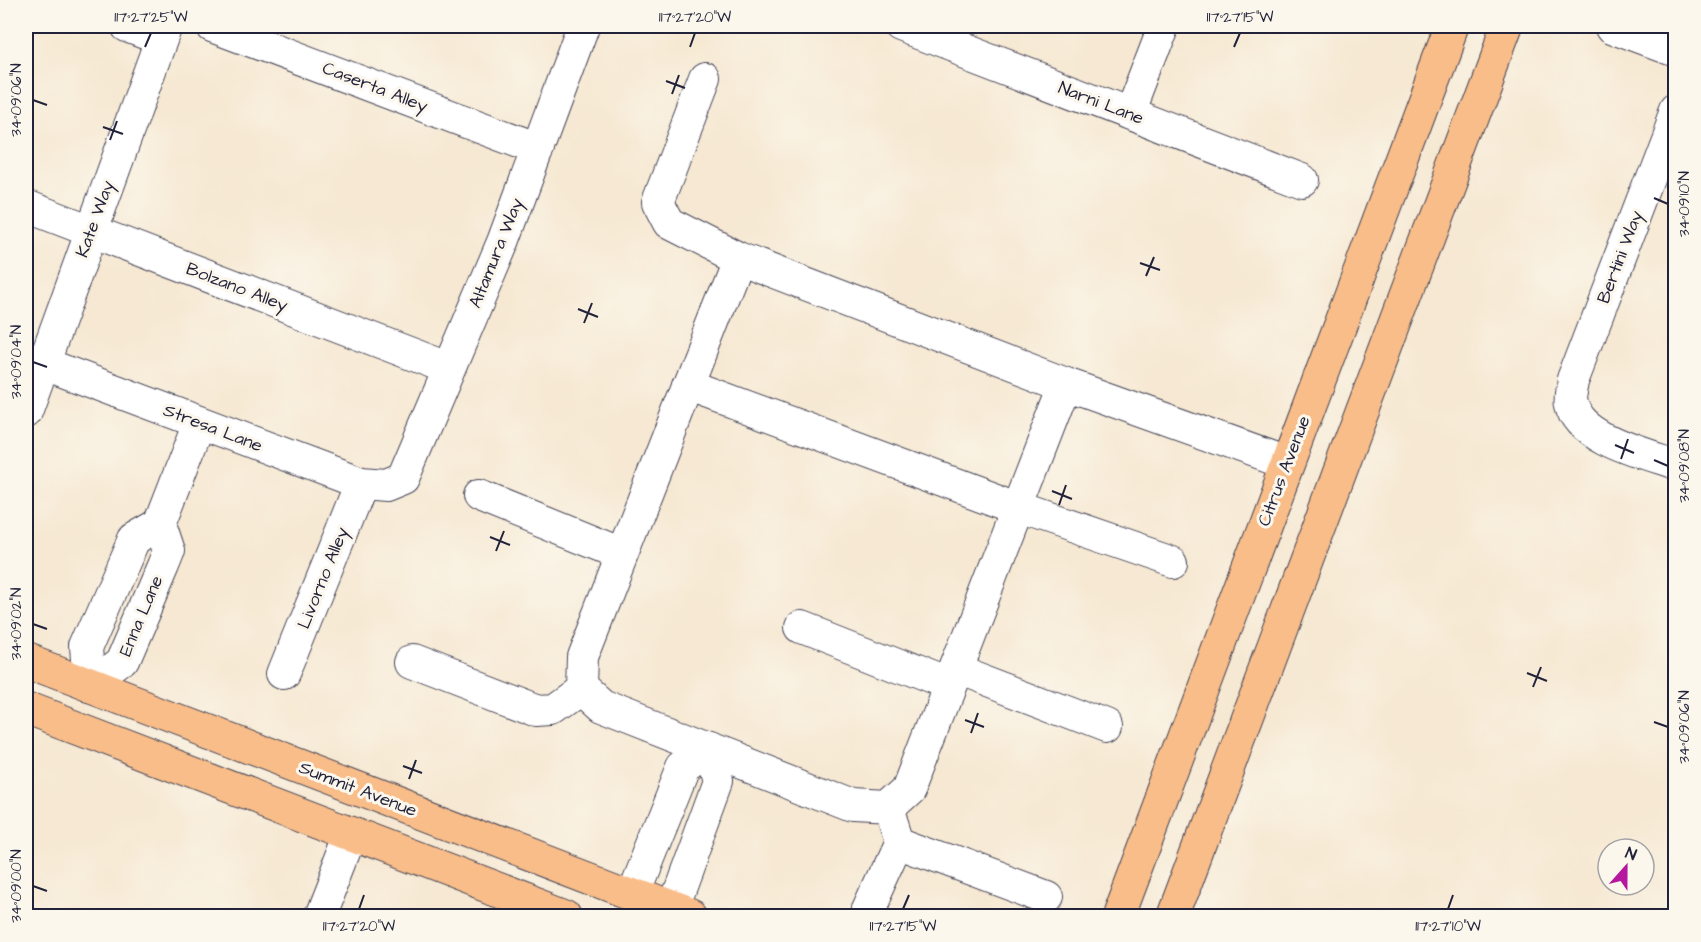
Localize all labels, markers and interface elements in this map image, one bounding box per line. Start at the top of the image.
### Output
text: 117°27'25"W [114,7,188,28]
text: 117°27'20"W [659,7,731,28]
text: 117°27'15"W [1207,7,1273,28]
street label: Caserta Alley [318,55,431,120]
text: 34°09'06"N [6,63,27,137]
street label: Narni Lane [1055,75,1148,131]
text: 34°09'10"N [1674,171,1695,237]
street label: Kate Way [70,177,121,261]
street label: Altamura Way [463,194,530,312]
street label: Bertini Way [1591,207,1650,307]
street label: Bolzano Alley [182,256,292,319]
text: 34°09'04"N [6,325,27,399]
street label: Stresa Lane [160,398,266,458]
street label: Citrus Avenue [1251,412,1317,530]
text: 34°09'08"N [1674,429,1695,503]
street label: Livorno Alley [291,523,356,633]
street label: Enna Lane [113,572,169,660]
text: 34°09'02"N [6,588,27,660]
text: 34°09'06"N [1674,690,1695,764]
street label: Summit Avenue [295,755,421,823]
north arrow [1596,837,1656,897]
text: N [1622,842,1640,866]
text: 34°09'00"N [6,849,27,923]
text: 117°27'20"W [323,916,395,937]
text: 117°27'15"W [870,916,936,937]
text: 117°27'10"W [1415,916,1481,937]

